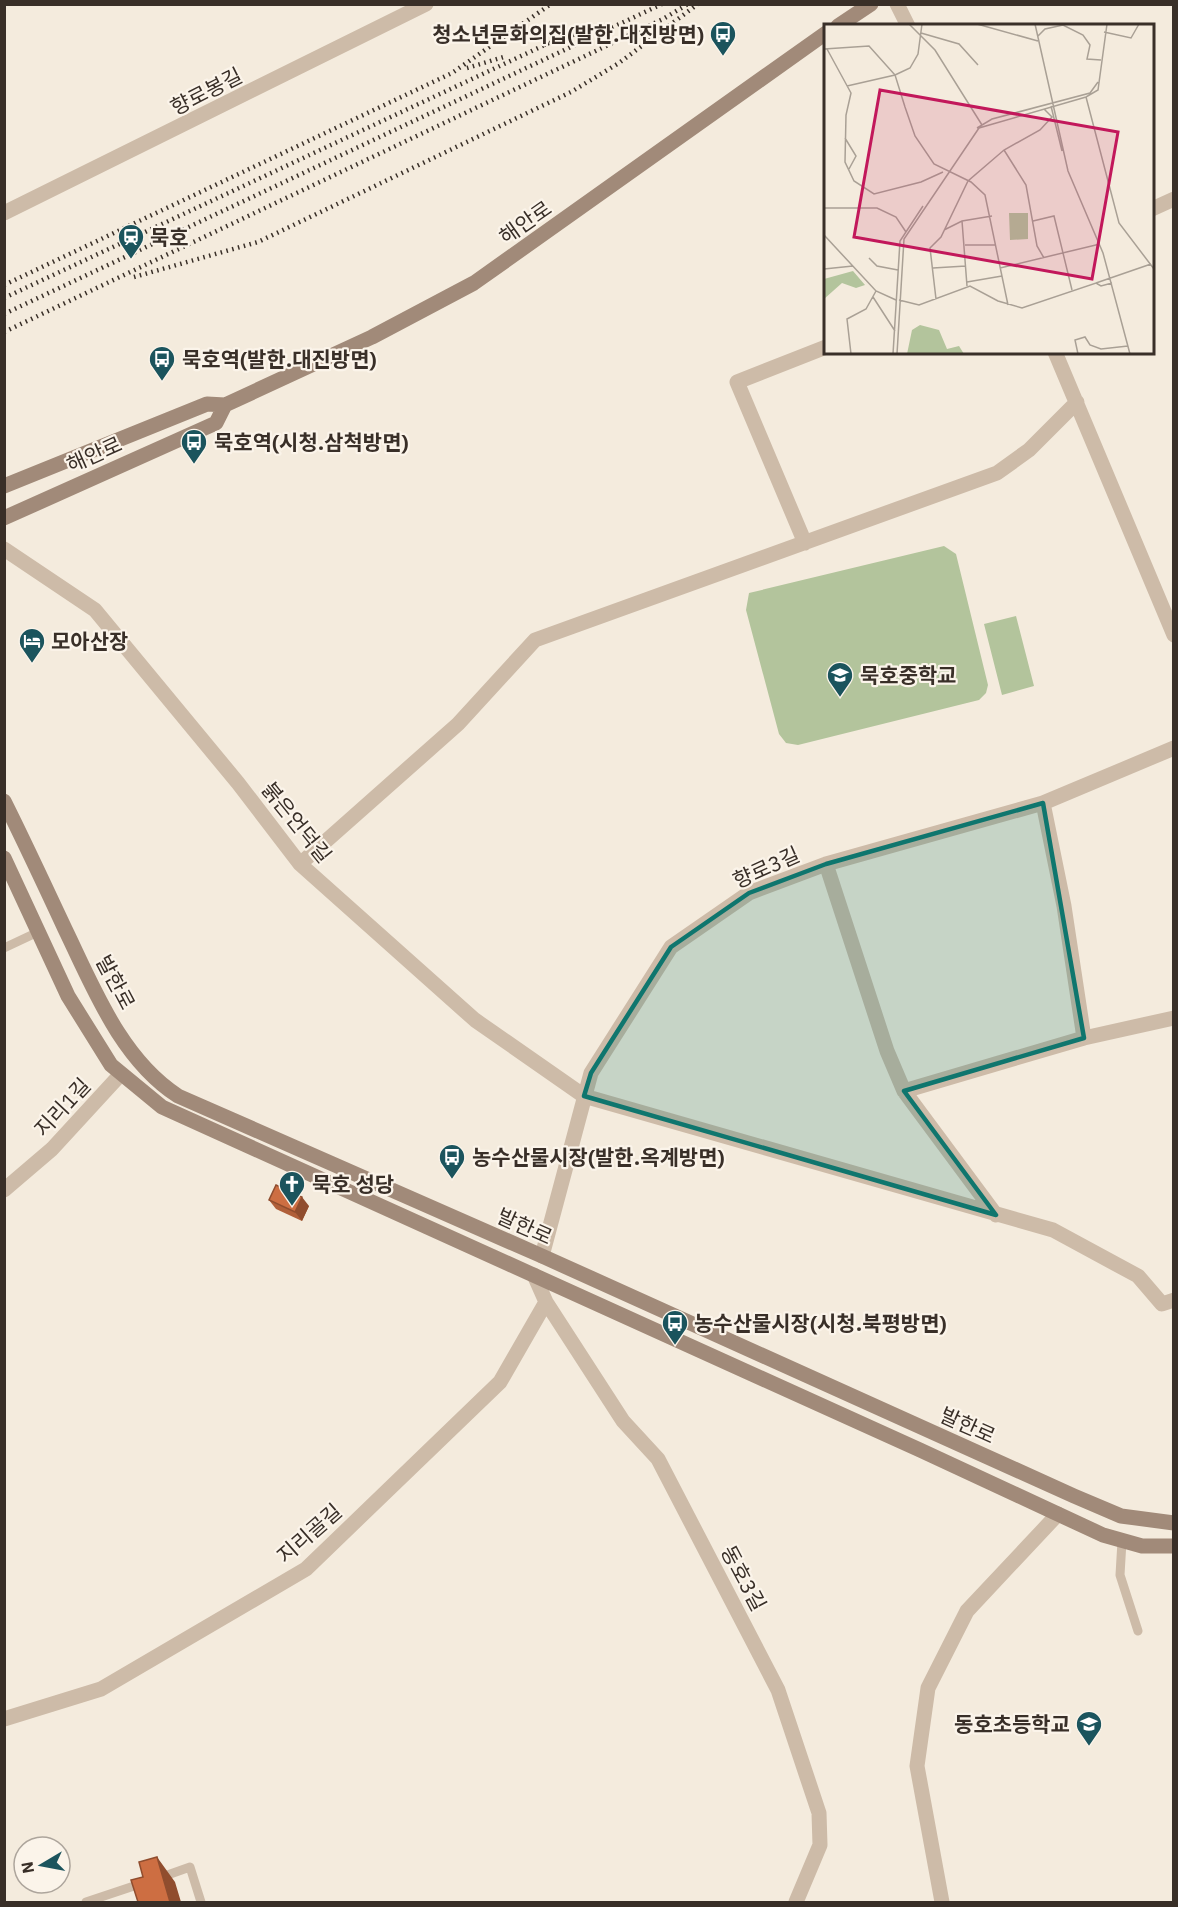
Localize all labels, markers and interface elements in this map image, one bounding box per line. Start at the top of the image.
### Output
bus stop icon: 청소년문화의집(발한.대진방면) [708,19,738,57]
place label: 청소년문화의집(발한.대진방면) [432,20,704,48]
inset map [824,24,1154,354]
street label: 향로봉길 [165,61,247,121]
street label: 해안로 [493,194,557,250]
station icon: 묵호 [116,222,146,260]
place label: 묵호 [150,223,189,251]
bus stop icon: 묵호역(발한.대진방면) [147,344,177,382]
place label: 묵호역(발한.대진방면) [182,345,377,373]
bus stop icon: 묵호역(시청.삼척방면) [179,427,209,465]
place label: 묵호역(시청.삼척방면) [214,428,409,456]
street label: 해안로 [62,429,126,479]
hotel icon: 모아산장 [17,626,47,664]
place label: 모아산장 [51,627,128,655]
school or university icon: 묵호중학교 [825,660,855,698]
place label: 묵호중학교 [860,661,957,689]
street label: 붉은언덕길 [256,776,338,868]
street label: 향로3길 [728,840,804,894]
street label: 발한로 [90,950,142,1014]
street label: 지리1길 [28,1072,96,1142]
bus stop icon: 농수산물시장(발한.옥계방면) [437,1142,467,1180]
place label: 농수산물시장(발한.옥계방면) [472,1143,725,1171]
church icon: 묵호 성당 [277,1169,307,1207]
place label: 묵호 성당 [312,1170,394,1198]
street label: 발한로 [493,1201,557,1251]
bus stop icon: 농수산물시장(시청.북평방면) [660,1308,690,1346]
place label: 농수산물시장(시청.북평방면) [694,1309,947,1337]
street label: 발한로 [936,1400,1000,1450]
street label: 지리골길 [271,1497,347,1569]
street label: 동호3길 [715,1540,773,1616]
school or university icon: 동호초등학교 [1074,1709,1104,1747]
place label: 동호초등학교 [954,1710,1070,1738]
north arrow [12,1835,72,1895]
text: N [16,1860,38,1875]

